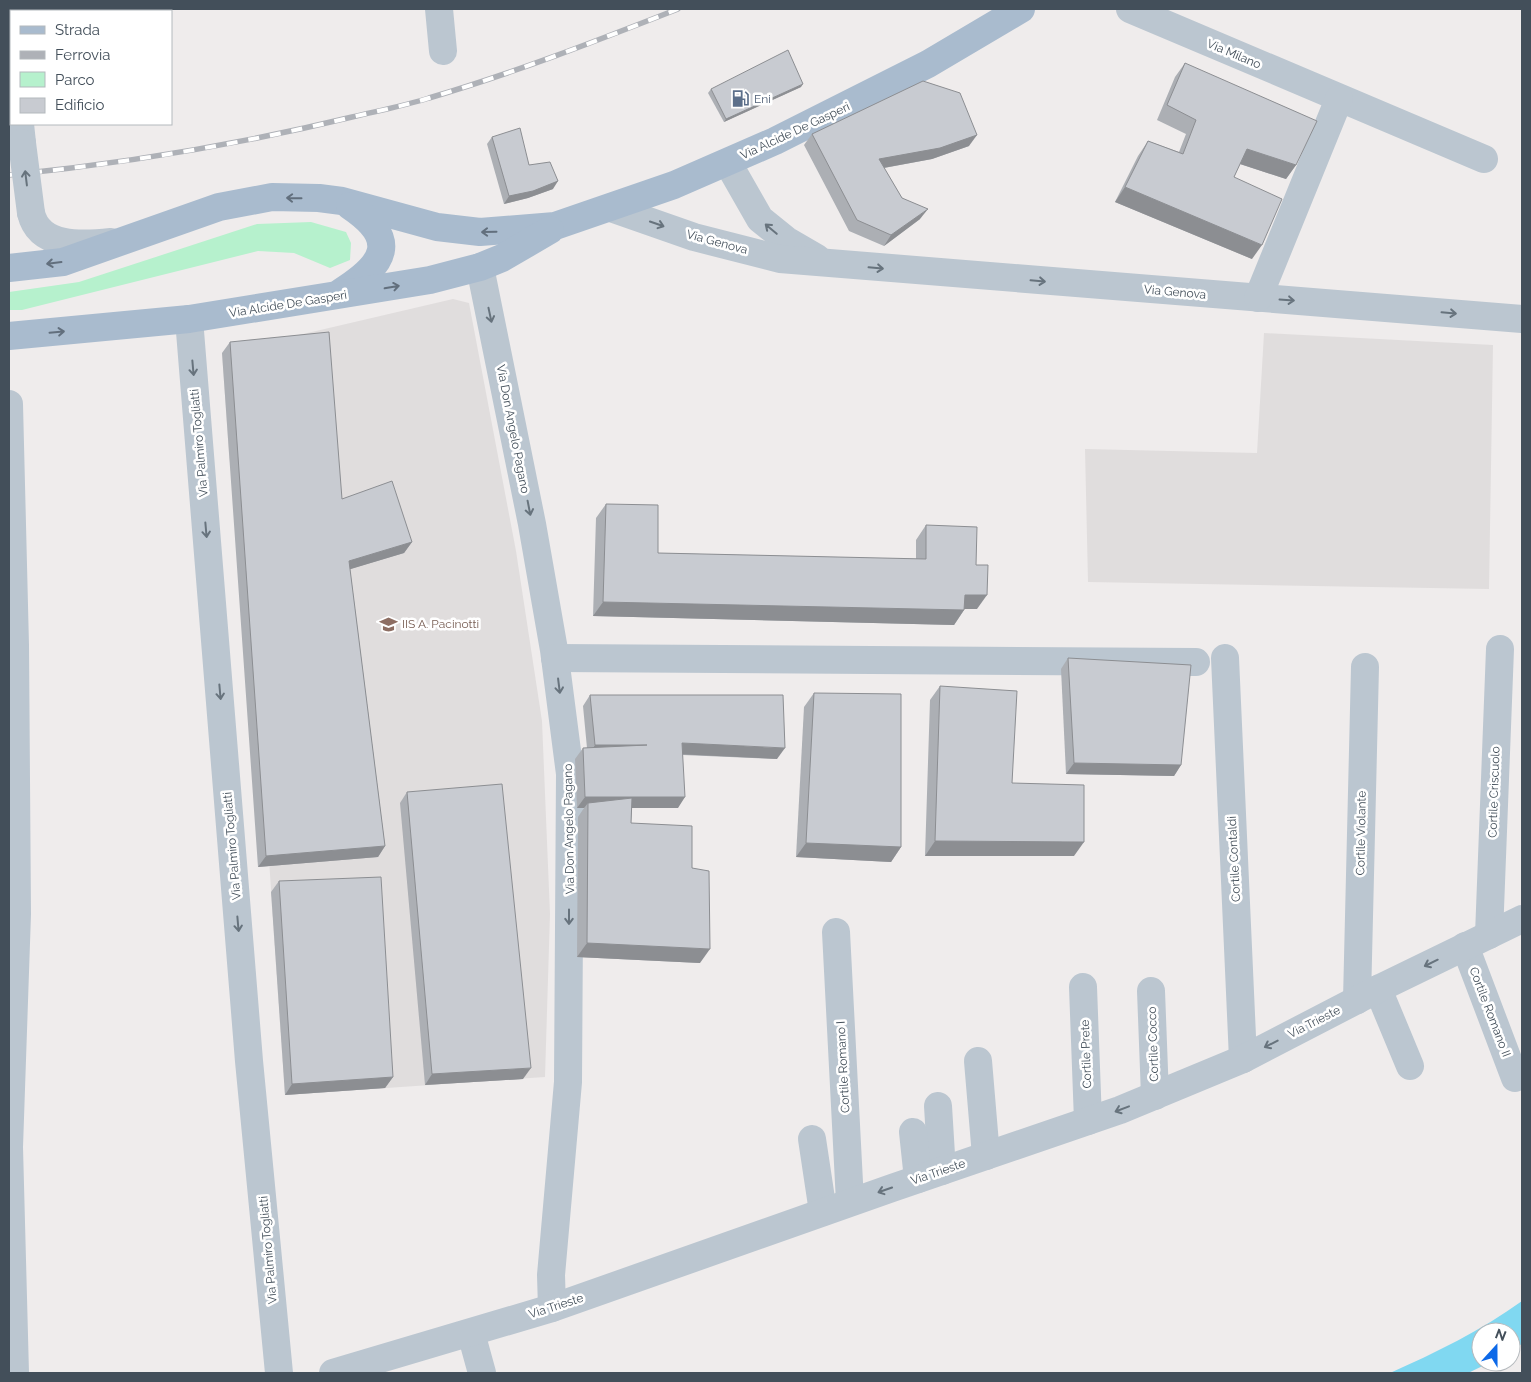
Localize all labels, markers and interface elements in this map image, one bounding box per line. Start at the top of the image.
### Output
legend [10,10,172,125]
text: Strada [55,21,100,39]
street label: Via Milano [1205,36,1263,72]
text: Ferrovia [55,46,111,64]
text: Parco [55,71,95,89]
fuel station icon: Eni [730,89,750,109]
place label: Eni [754,92,771,106]
text: Edificio [55,96,105,114]
street label: Via Alcide De Gasperi [738,100,852,162]
one-way arrow [21,170,31,186]
one-way arrow [286,193,302,203]
one-way arrow [649,220,664,229]
one-way arrow [765,223,778,234]
one-way arrow [482,227,498,237]
street label: Via Genova [685,227,749,257]
one-way arrow [47,258,63,268]
one-way arrow [868,263,884,272]
one-way arrow [1029,276,1045,285]
one-way arrow [383,282,399,292]
street label: Via Genova [1143,282,1207,302]
street label: Via Alcide De Gasperi [228,288,348,320]
one-way arrow [1279,296,1295,305]
one-way arrow [485,306,495,322]
one-way arrow [1441,309,1457,318]
one-way arrow [49,327,65,337]
one-way arrow [188,360,198,376]
street label: Via Don Angelo Pagano [494,363,532,495]
street label: Via Palmiro Togliatti [187,388,211,498]
one-way arrow [525,500,534,516]
one-way arrow [202,522,211,538]
school or university icon: IIS A. Pacinotti [378,614,398,634]
place label: IIS A. Pacinotti [402,617,479,631]
one-way arrow [554,677,564,693]
one-way arrow [215,684,225,700]
street label: Cortile Criscuolo [1485,746,1503,838]
street label: Via Don Angelo Pagano [561,763,577,895]
street label: Cortile Violante [1353,790,1369,876]
street label: Via Palmiro Togliatti [220,791,244,901]
street label: Cortile Contaldi [1225,816,1243,902]
one-way arrow [564,909,574,925]
one-way arrow [234,915,243,931]
one-way arrow [1424,958,1439,968]
street label: Cortile Romano II [1466,965,1514,1059]
street label: Via Trieste [1285,1003,1343,1041]
street label: Cortile Cocco [1145,1006,1161,1082]
street label: Cortile Prete [1078,1019,1094,1089]
street label: Cortile Romano I [834,1021,852,1113]
one-way arrow [1264,1040,1279,1049]
one-way arrow [1115,1105,1130,1115]
street label: Via Trieste [909,1156,967,1188]
one-way arrow [878,1186,894,1195]
street label: Via Palmiro Togliatti [256,1195,280,1305]
street label: Via Trieste [527,1291,585,1321]
north arrow [1471,1322,1521,1372]
text: N [1493,1325,1509,1344]

